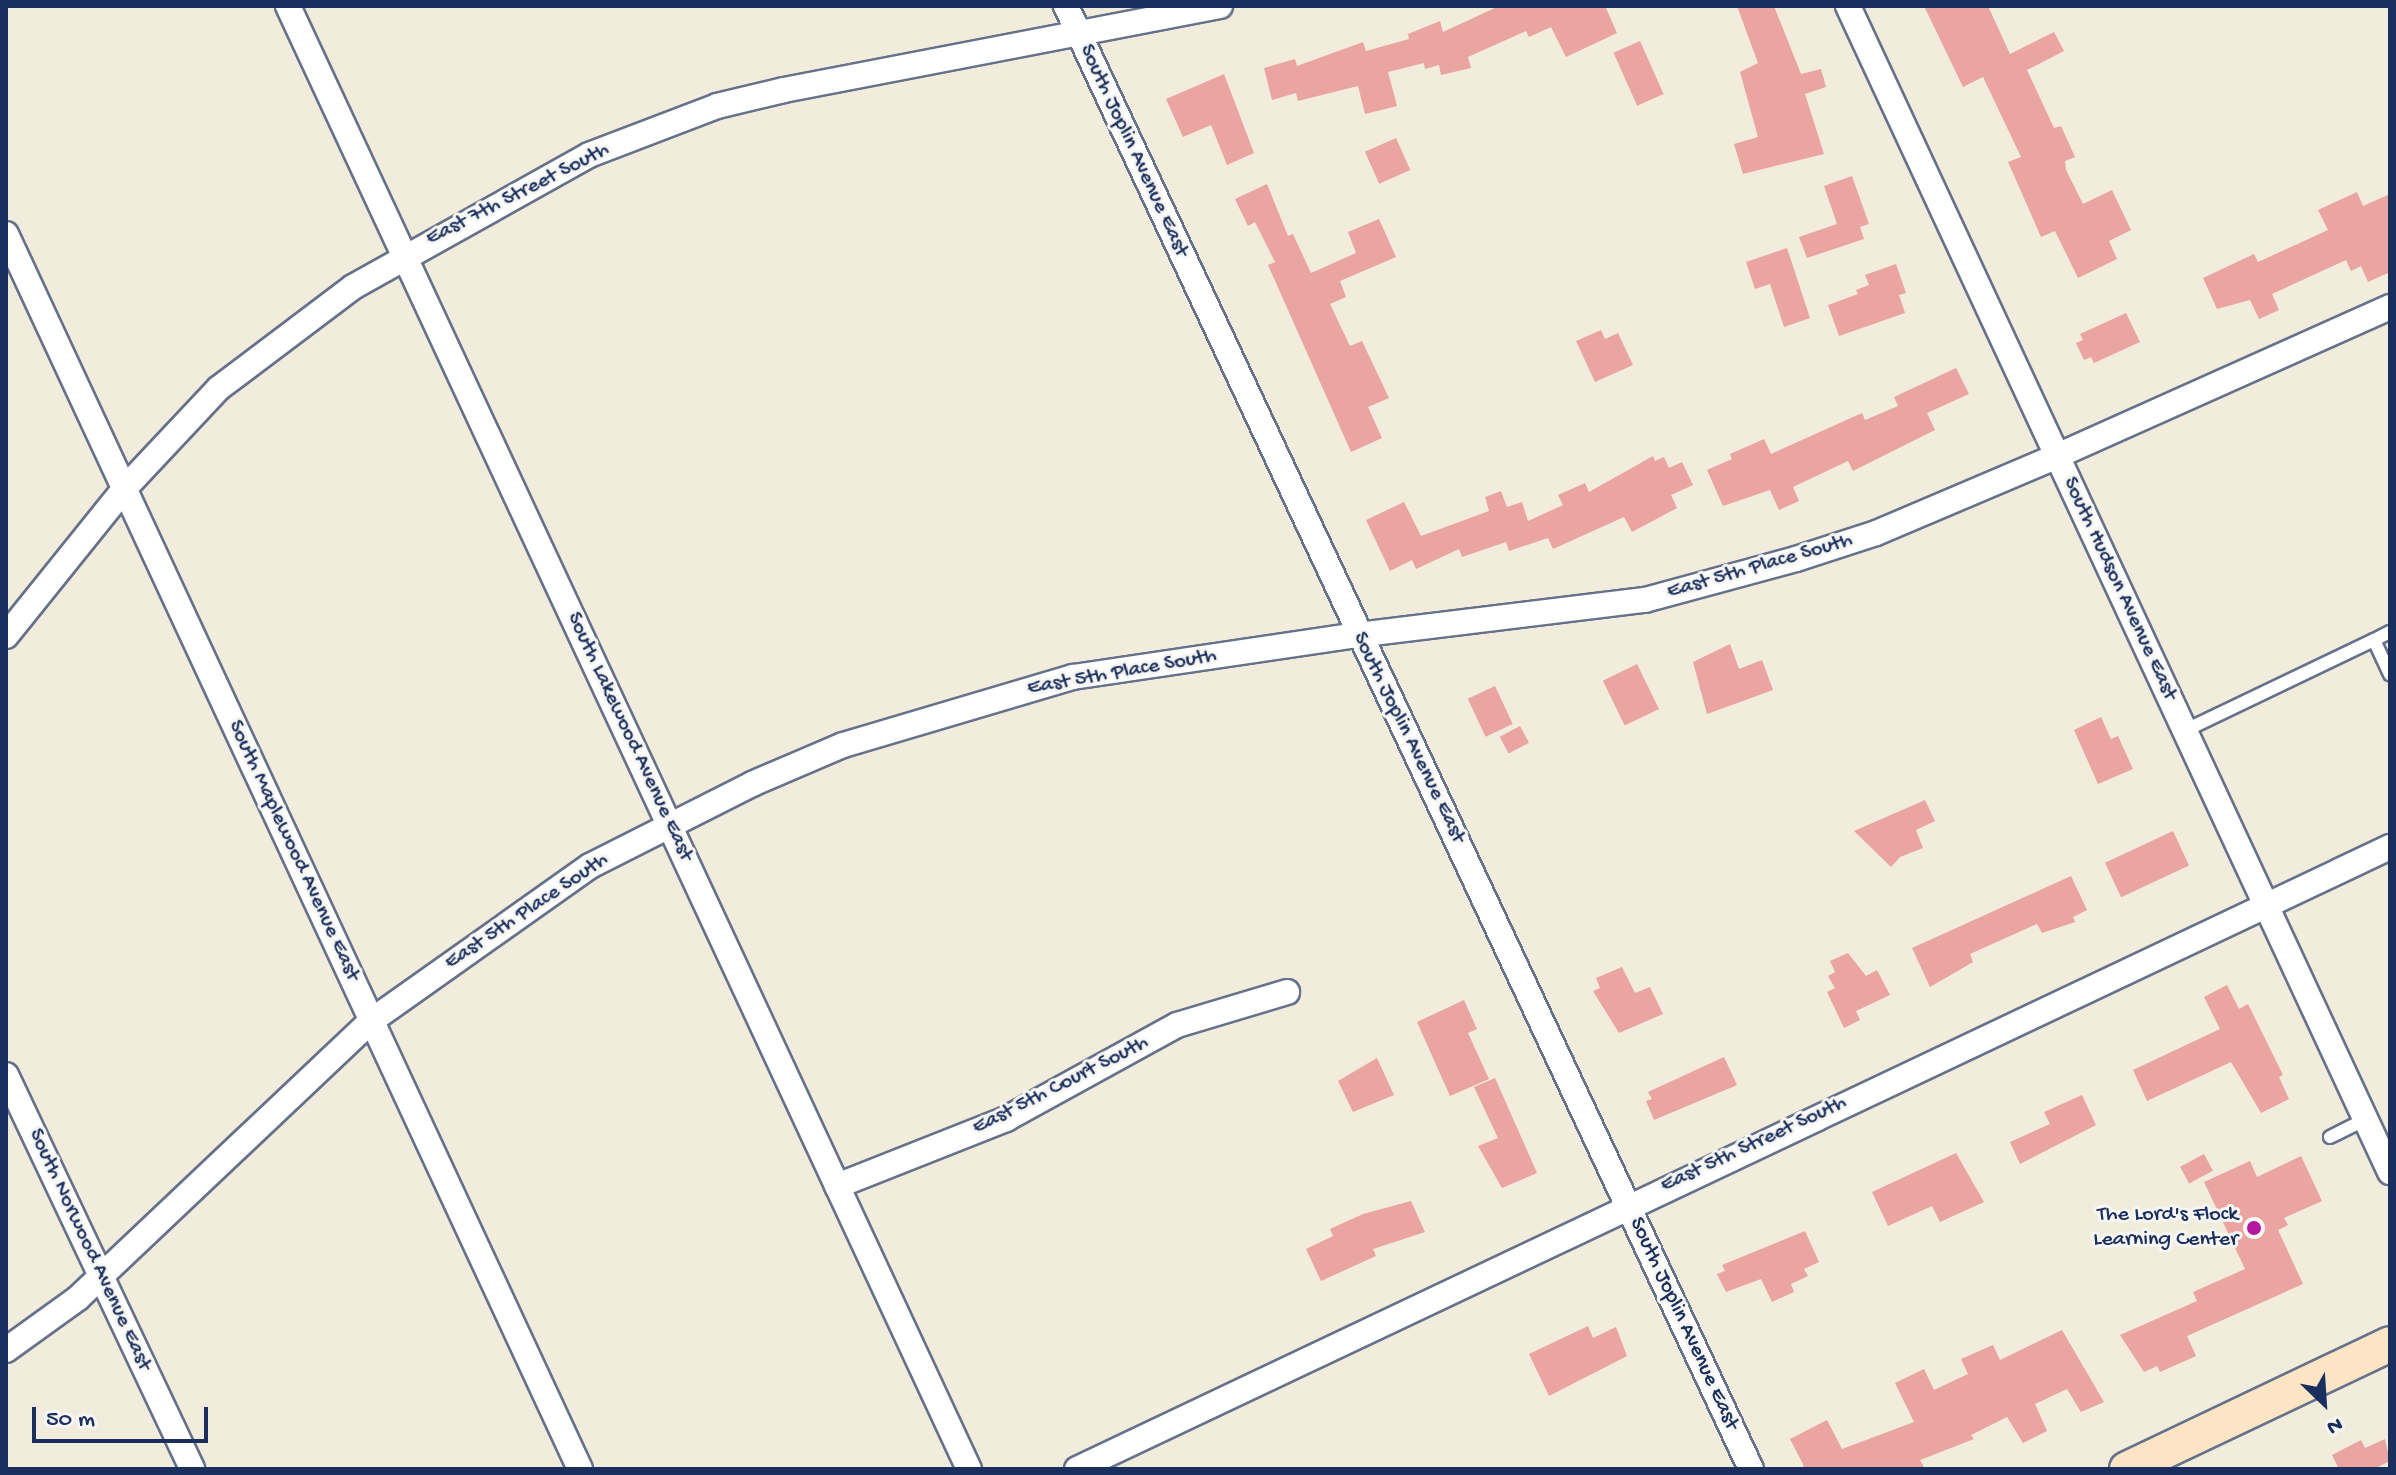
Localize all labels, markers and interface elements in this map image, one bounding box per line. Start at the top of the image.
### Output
street label: South Joplin Avenue East [1072,41,1194,261]
street label: East 7th Street South [422,137,614,253]
street label: South Hudson Avenue East [2056,473,2182,705]
street label: East 5th Place South [1664,528,1856,606]
street label: South Lakewood Avenue East [560,608,698,866]
street label: South Joplin Avenue East [1345,628,1471,848]
street label: East 5th Place South [1025,643,1219,703]
street label: South Maplewood Avenue East [221,716,365,986]
street label: East 5th Place South [440,847,614,977]
street label: East 5th Court South [969,1030,1153,1142]
street label: East 5th Street South [1657,1090,1851,1200]
street label: South Norwood Avenue East [21,1125,157,1375]
place label: The Lord's Flock Learning Center [2093,1202,2238,1254]
street label: South Joplin Avenue East [1622,1214,1744,1434]
marker: The Lord's Flock Learning Center [2245,1219,2263,1237]
north arrow [2284,1363,2364,1443]
scale bar [36,1391,212,1441]
text: 50 m [46,1406,95,1435]
text: N [2322,1410,2346,1440]

